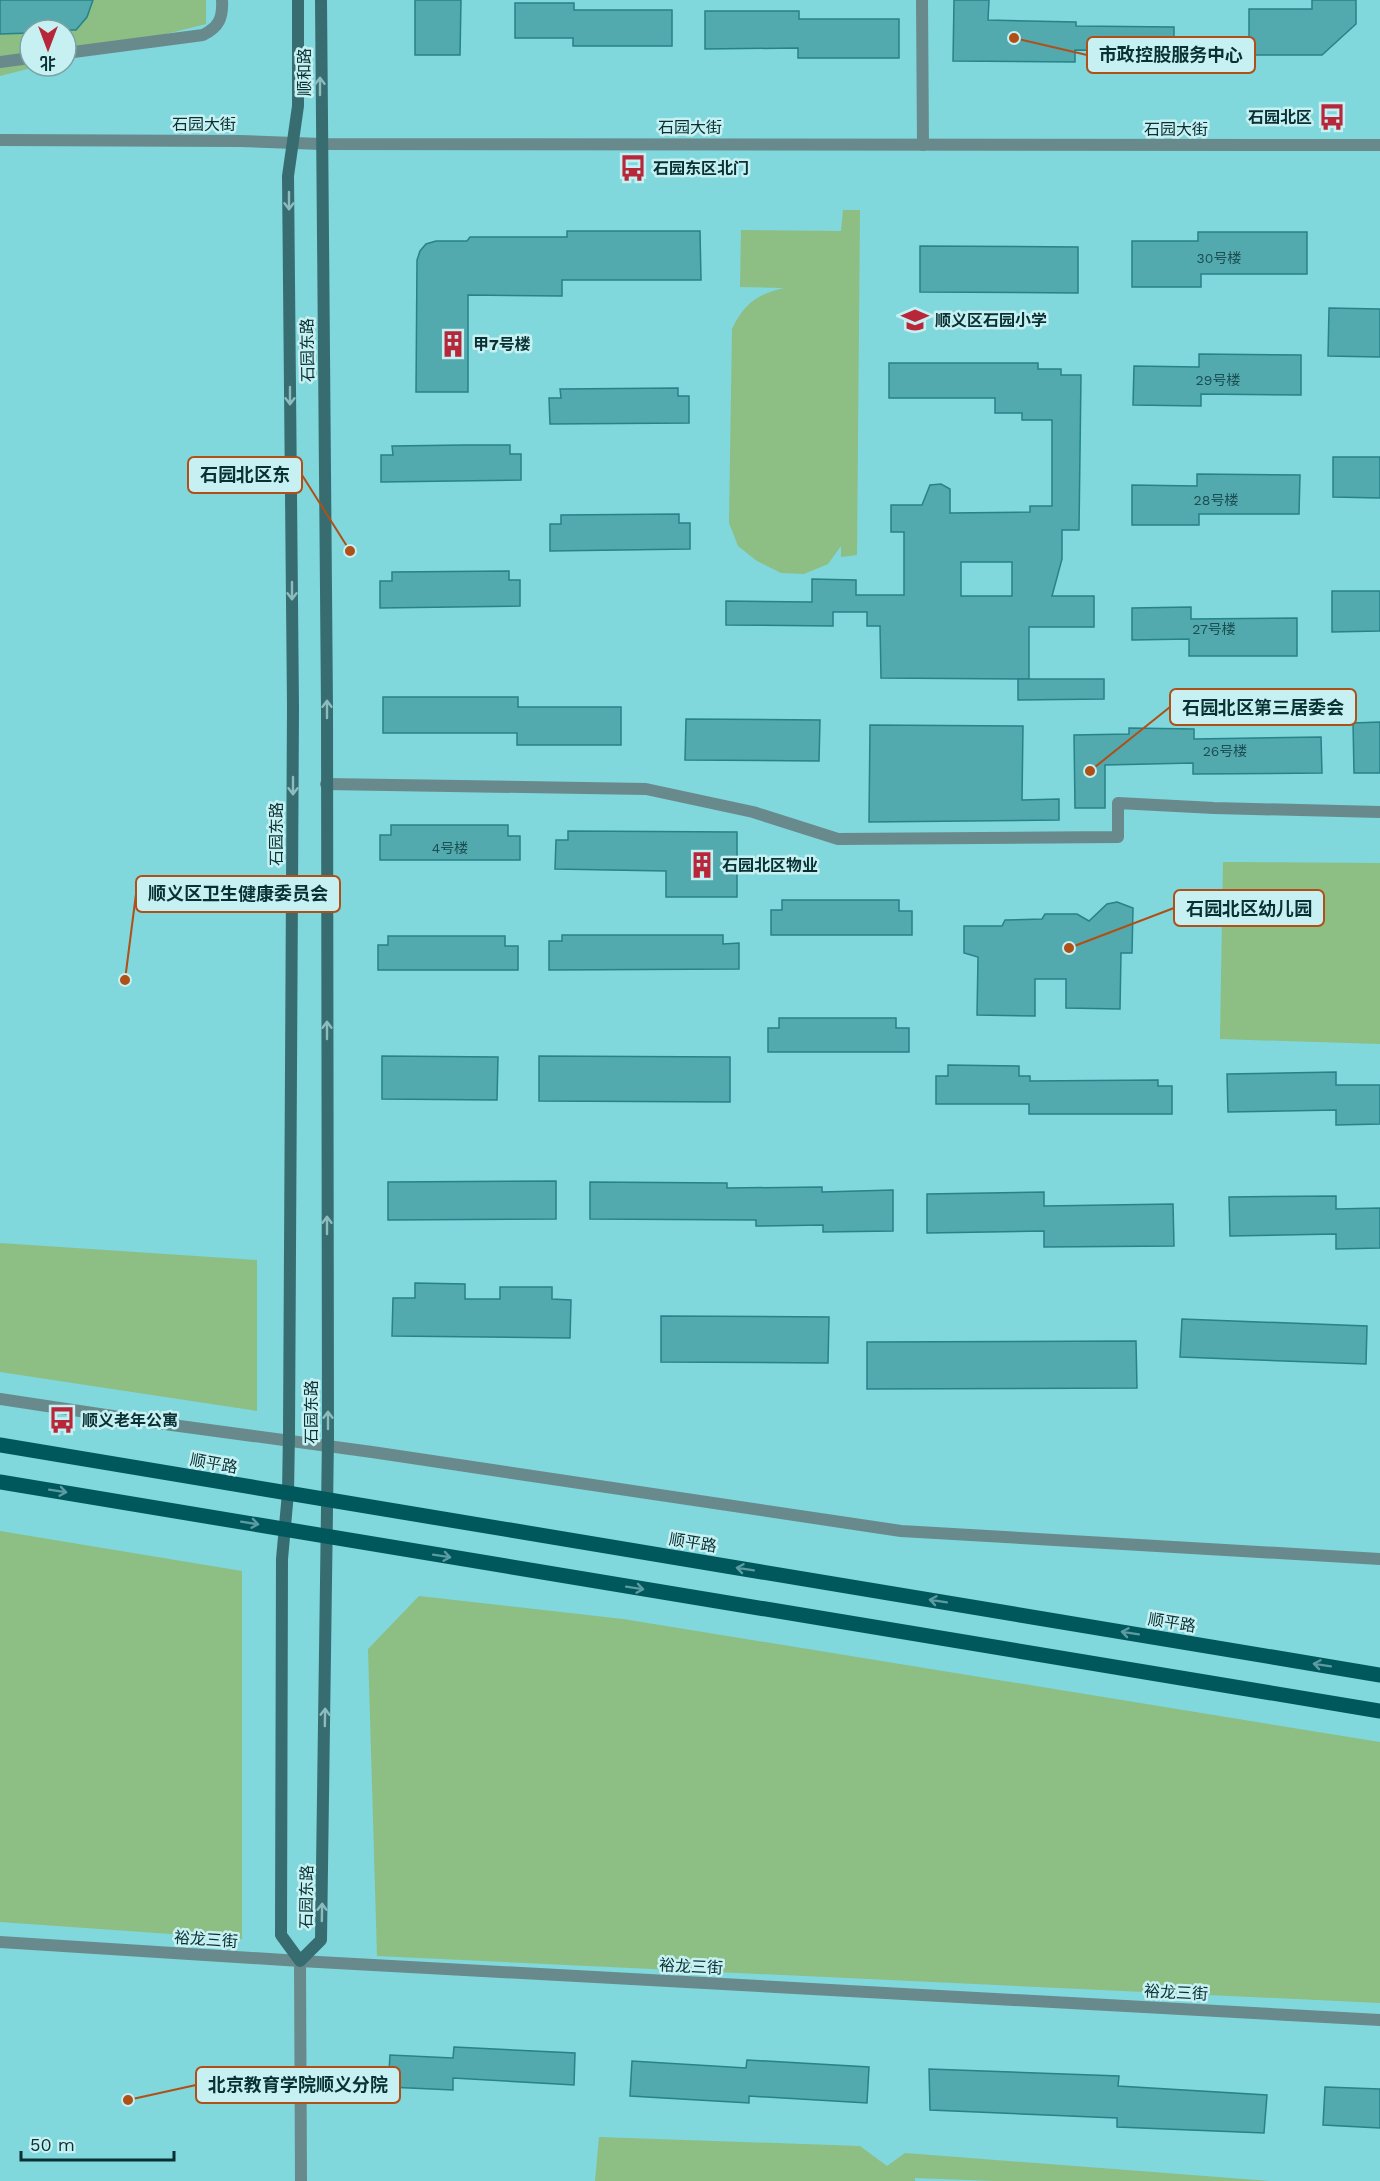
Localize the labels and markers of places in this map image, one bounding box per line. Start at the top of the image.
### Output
callout: 市政控股服务中心 [1087,37,1255,73]
bus stop icon: 石园北区 [1317,102,1347,132]
place label: 石园北区 [1248,108,1312,127]
bus stop icon: 石园东区北门 [618,153,648,183]
place label: 石园东区北门 [653,159,749,178]
school or university icon: 顺义区石园小学 [900,305,930,335]
place label: 顺义区石园小学 [935,311,1047,330]
building icon: 甲7号楼 [438,329,468,359]
place label: 甲7号楼 [473,335,531,354]
callout: 石园北区东 [188,457,302,493]
callout: 石园北区第三居委会 [1170,689,1356,725]
building icon: 石园北区物业 [687,850,717,880]
place label: 石园北区物业 [722,856,818,875]
callout: 顺义区卫生健康委员会 [136,876,340,912]
callout: 石园北区幼儿园 [1174,890,1324,926]
bus stop icon: 顺义老年公寓 [47,1405,77,1435]
place label: 顺义老年公寓 [82,1411,178,1430]
callout: 北京教育学院顺义分院 [196,2067,400,2103]

